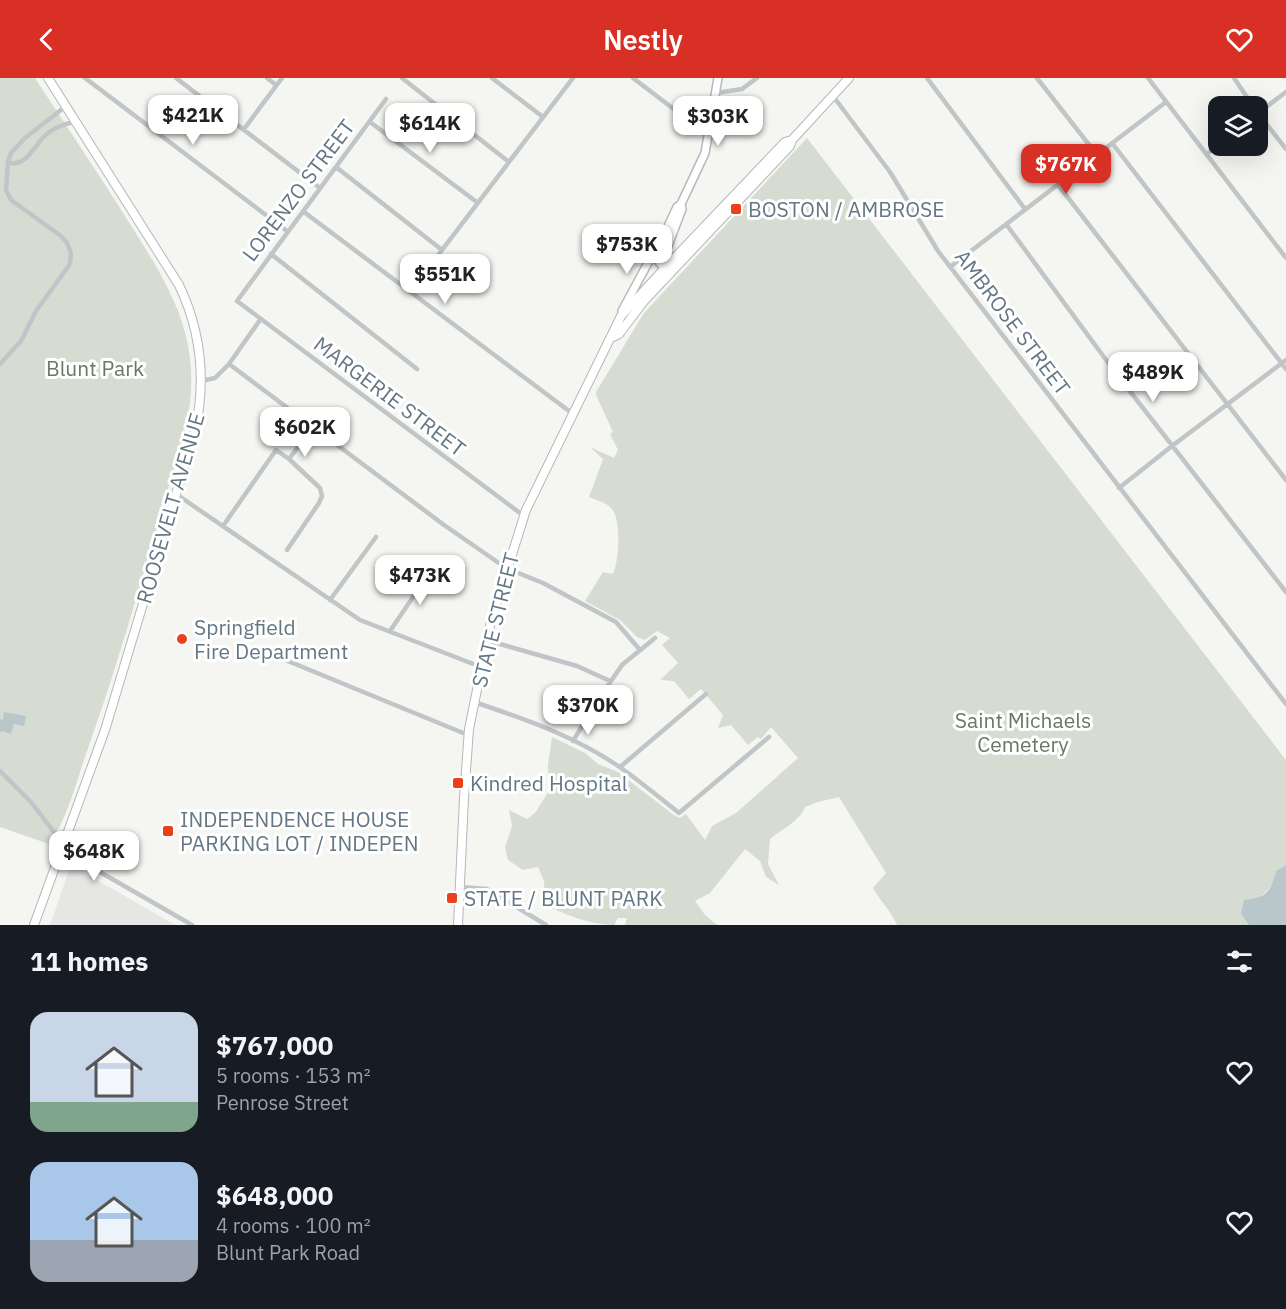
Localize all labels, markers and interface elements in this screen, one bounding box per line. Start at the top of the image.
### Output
text: Nestly [603,22,683,57]
icon: back [30,23,63,56]
icon: heart [1223,23,1256,56]
pin: $421K [151,95,235,146]
pin: $303K [676,96,760,147]
map controls [1208,96,1268,156]
button: layers [1208,96,1268,156]
text: $421K [162,101,224,128]
text: $303K [687,102,749,129]
pin: $614K [388,103,472,154]
text: $614K [399,109,461,136]
street label: LORENZO STREET [235,113,361,267]
pin: $767K [1024,144,1108,195]
text: $767K [1035,150,1097,177]
place label: BOSTON / AMBROSE [748,195,945,223]
marker: BOSTON / AMBROSE [729,202,743,216]
pin: $753K [585,224,669,275]
text: $753K [596,230,658,257]
street label: AMBROSE STREET [949,243,1077,401]
pin: $551K [403,254,487,305]
text: $551K [414,260,476,287]
street label: MARGERIE STREET [308,330,472,462]
pin: $489K [1111,352,1195,403]
park label: Blunt Park [46,354,144,382]
text: $489K [1122,358,1184,385]
pin: $602K [263,407,347,458]
street label: ROOSEVELT AVENUE [129,409,211,607]
text: $602K [274,413,336,440]
street label: STATE STREET [465,550,525,690]
pin: $473K [378,555,462,606]
text: $473K [389,561,451,588]
place label: Springfield Fire Department [194,613,348,665]
marker: Springfield Fire Department [175,632,189,646]
pin: $370K [546,685,630,736]
text: $370K [557,691,619,718]
park label: Saint Michaels Cemetery [955,706,1091,758]
place label: Kindred Hospital [470,769,628,797]
marker: Kindred Hospital [451,776,465,790]
place label: INDEPENDENCE HOUSE PARKING LOT / INDEPEN [180,805,419,857]
marker: INDEPENDENCE HOUSE PARKING LOT / INDEPEN [161,824,175,838]
pin: $648K [52,831,136,882]
text: $648K [63,837,125,864]
place label: STATE / BLUNT PARK [464,884,663,912]
marker: STATE / BLUNT PARK [445,891,459,905]
text: 11 homes [30,944,148,978]
icon: filters [1223,945,1256,978]
text: $767,000 [216,1028,333,1062]
icon: home [78,1036,150,1108]
icon: heart [1223,1056,1256,1089]
text: 5 rooms · 153 m² [216,1062,371,1089]
text: Penrose Street [216,1089,349,1116]
text: $648,000 [216,1178,333,1212]
icon: home [78,1186,150,1258]
icon: heart [1223,1206,1256,1239]
text: 4 rooms · 100 m² [216,1212,371,1239]
text: Blunt Park Road [216,1239,360,1266]

